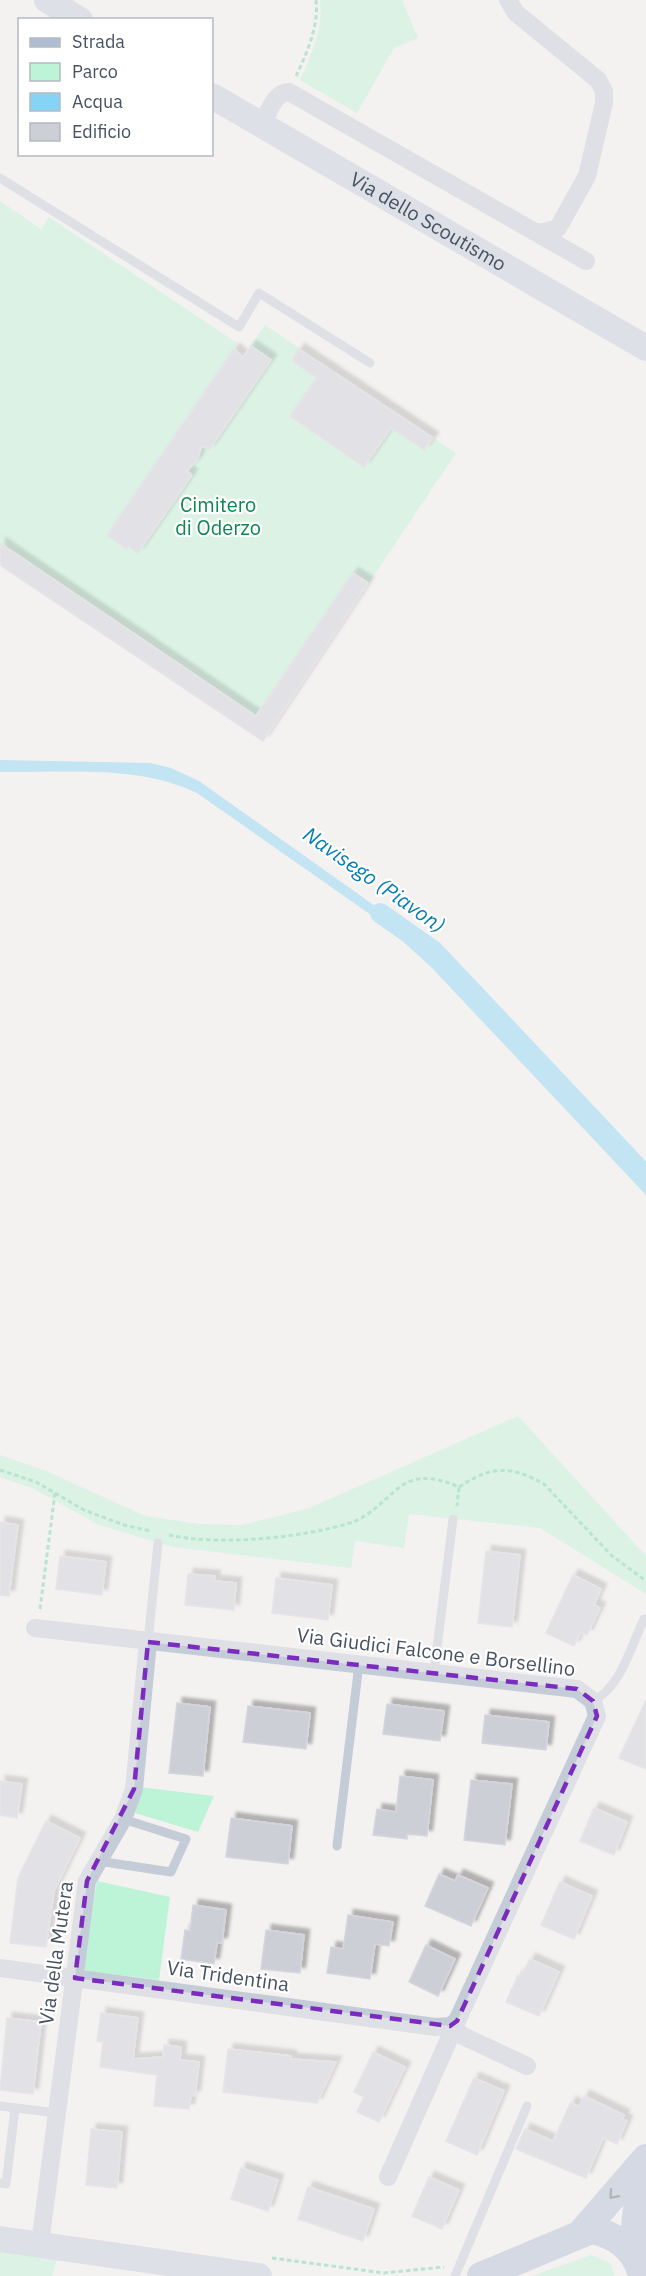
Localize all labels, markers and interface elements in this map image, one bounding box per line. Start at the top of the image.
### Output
legend [18,18,213,156]
text: Strada [72,30,125,53]
text: Parco [72,60,118,83]
text: Acqua [72,90,123,113]
text: Edificio [72,120,131,143]
street label: Via dello Scoutismo [345,165,512,277]
park label: Cimitero di Oderzo [175,491,261,541]
water label: Navisego (Piavon) [298,820,451,939]
street label: Via Giudici Falcone e Borsellino [295,1621,577,1682]
street label: Via della Mutera [32,1879,79,2027]
street label: Via Tridentina [165,1954,291,1998]
one-way arrow [609,2188,620,2199]

